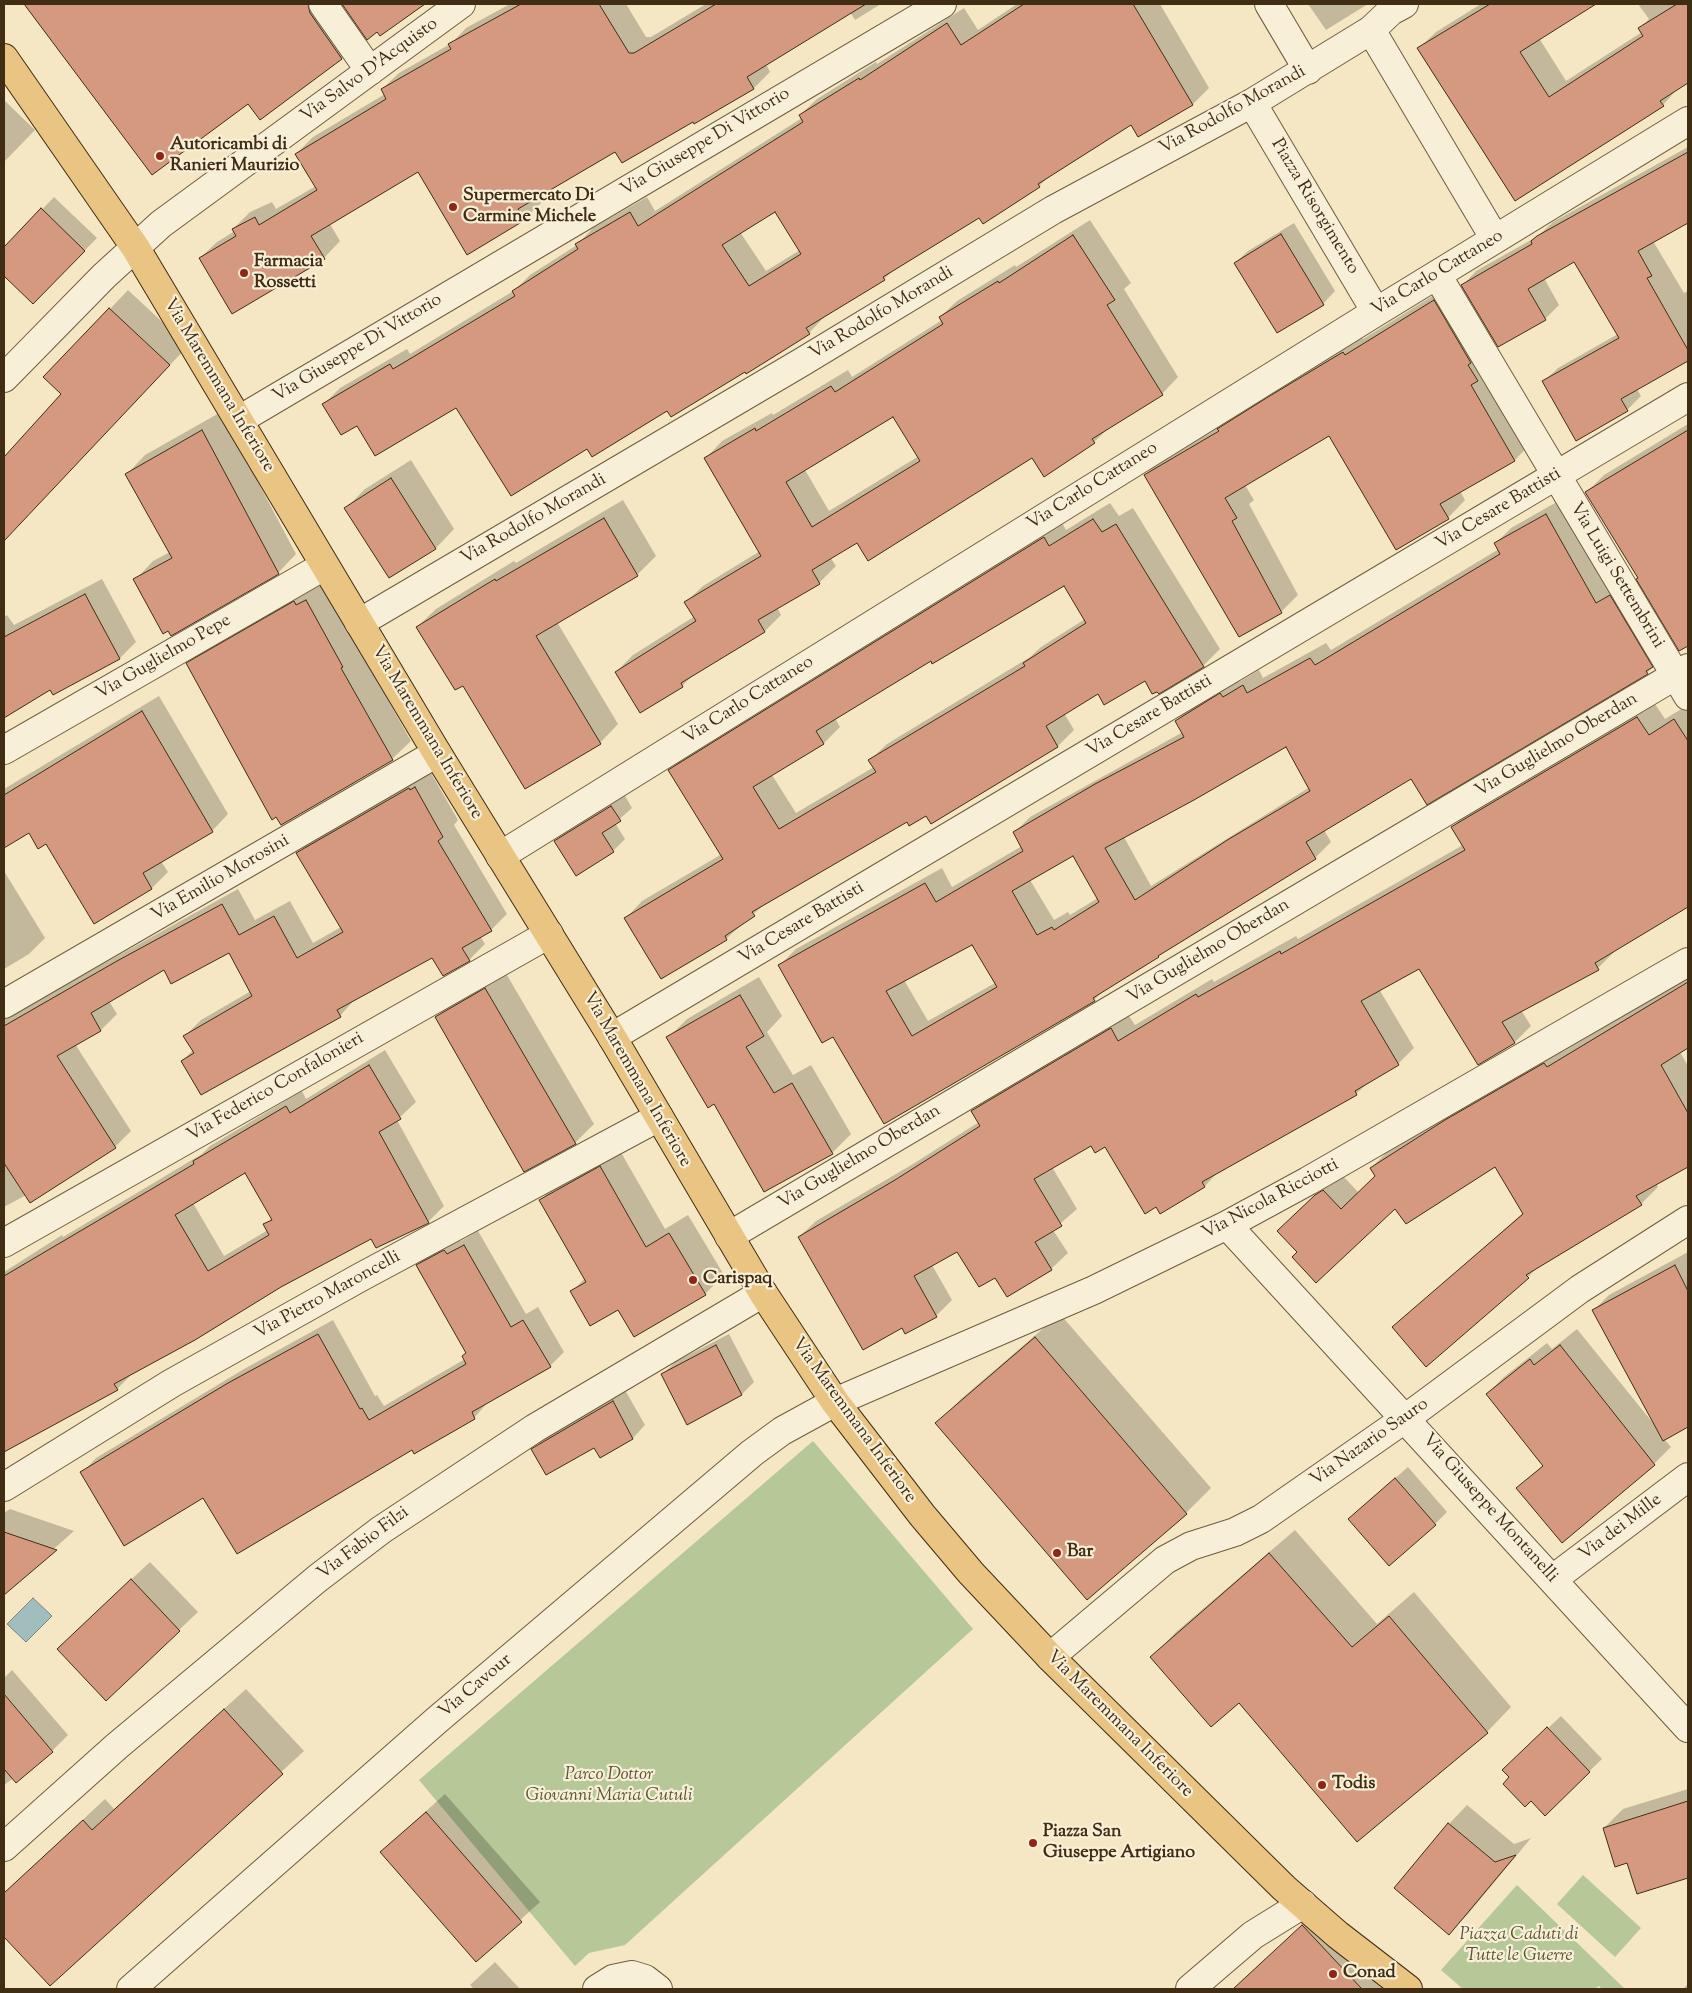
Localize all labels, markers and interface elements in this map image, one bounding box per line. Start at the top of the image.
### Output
street label: Via Salvo D'Acquisto [297,14,443,128]
street label: Via Rodolfo Morandi [1156,62,1310,160]
street label: Via Giuseppe Di Vittorio [617,84,795,202]
place label: Autoricambi di Ranieri Maurizio [170,135,299,178]
street label: Piazza Risorgimento [1265,135,1363,279]
marker: Autoricambi di Ranieri Maurizio [154,150,166,162]
place label: Supermercato Di Carmine Michele [463,186,596,228]
marker: Supermercato Di Carmine Michele [447,201,459,213]
street label: Via Carlo Cattaneo [1368,226,1508,322]
place label: Farmacia Rossetti [254,252,323,294]
street label: Via Rodolfo Morandi [806,262,958,366]
marker: Farmacia Rossetti [238,267,250,279]
street label: Via Giuseppe Di Vittorio [269,290,447,408]
street label: Via Maremmana Inferiore [158,295,278,477]
street label: Via Carlo Cattaneo [1024,438,1162,536]
street label: Via Cesare Battisti [1432,464,1566,556]
street label: Via Rodolfo Morandi [458,470,610,570]
street label: Via Luigi Settembrini [1564,499,1668,653]
street label: Via Guglielmo Pepe [93,611,235,705]
street label: Via Maremmana Inferiore [366,642,486,824]
street label: Via Carlo Cattaneo [680,652,818,750]
street label: Via Cesare Battisti [1083,671,1217,763]
street label: Via Guglielmo Oberdan [1472,689,1642,803]
street label: Via Emilio Morosini [148,831,294,927]
street label: Via Cesare Battisti [735,878,869,970]
street label: Via Guglielmo Oberdan [1124,895,1294,1009]
street label: Via Maremmana Inferiore [577,989,695,1171]
street label: Via Federico Confalonieri [184,1029,368,1147]
street label: Via Guglielmo Oberdan [775,1101,945,1215]
street label: Via Nicola Ricciotti [1199,1155,1343,1245]
street label: Via Pietro Maroncelli [251,1247,405,1345]
place label: Carispaq [703,1269,772,1291]
marker: Carispaq [687,1274,699,1286]
street label: Via Maremmana Inferiore [786,1334,920,1508]
street label: Via Nazario Sauro [1307,1394,1433,1492]
street label: Via Giuseppe Montanelli [1416,1430,1562,1588]
street label: Via dei Mille [1575,1490,1667,1566]
street label: Via Fabio Filzi [314,1503,414,1585]
place label: Bar [1067,1542,1093,1564]
marker: Bar [1051,1547,1063,1559]
street label: Via Maremmana Inferiore [1041,1647,1197,1803]
street label: Via Cavour [435,1650,517,1724]
park label: Parco Dottor Giovanni Maria Cutuli [525,1765,693,1808]
place label: Todis [1332,1774,1375,1796]
marker: Todis [1316,1779,1328,1791]
place label: Piazza San Giuseppe Artigiano [1043,1822,1195,1865]
marker: Piazza San Giuseppe Artigiano [1027,1837,1039,1849]
park label: Piazza Caduti di Tutte le Guerre [1460,1925,1578,1968]
place label: Conad [1343,1963,1396,1985]
marker: Conad [1327,1968,1339,1980]

